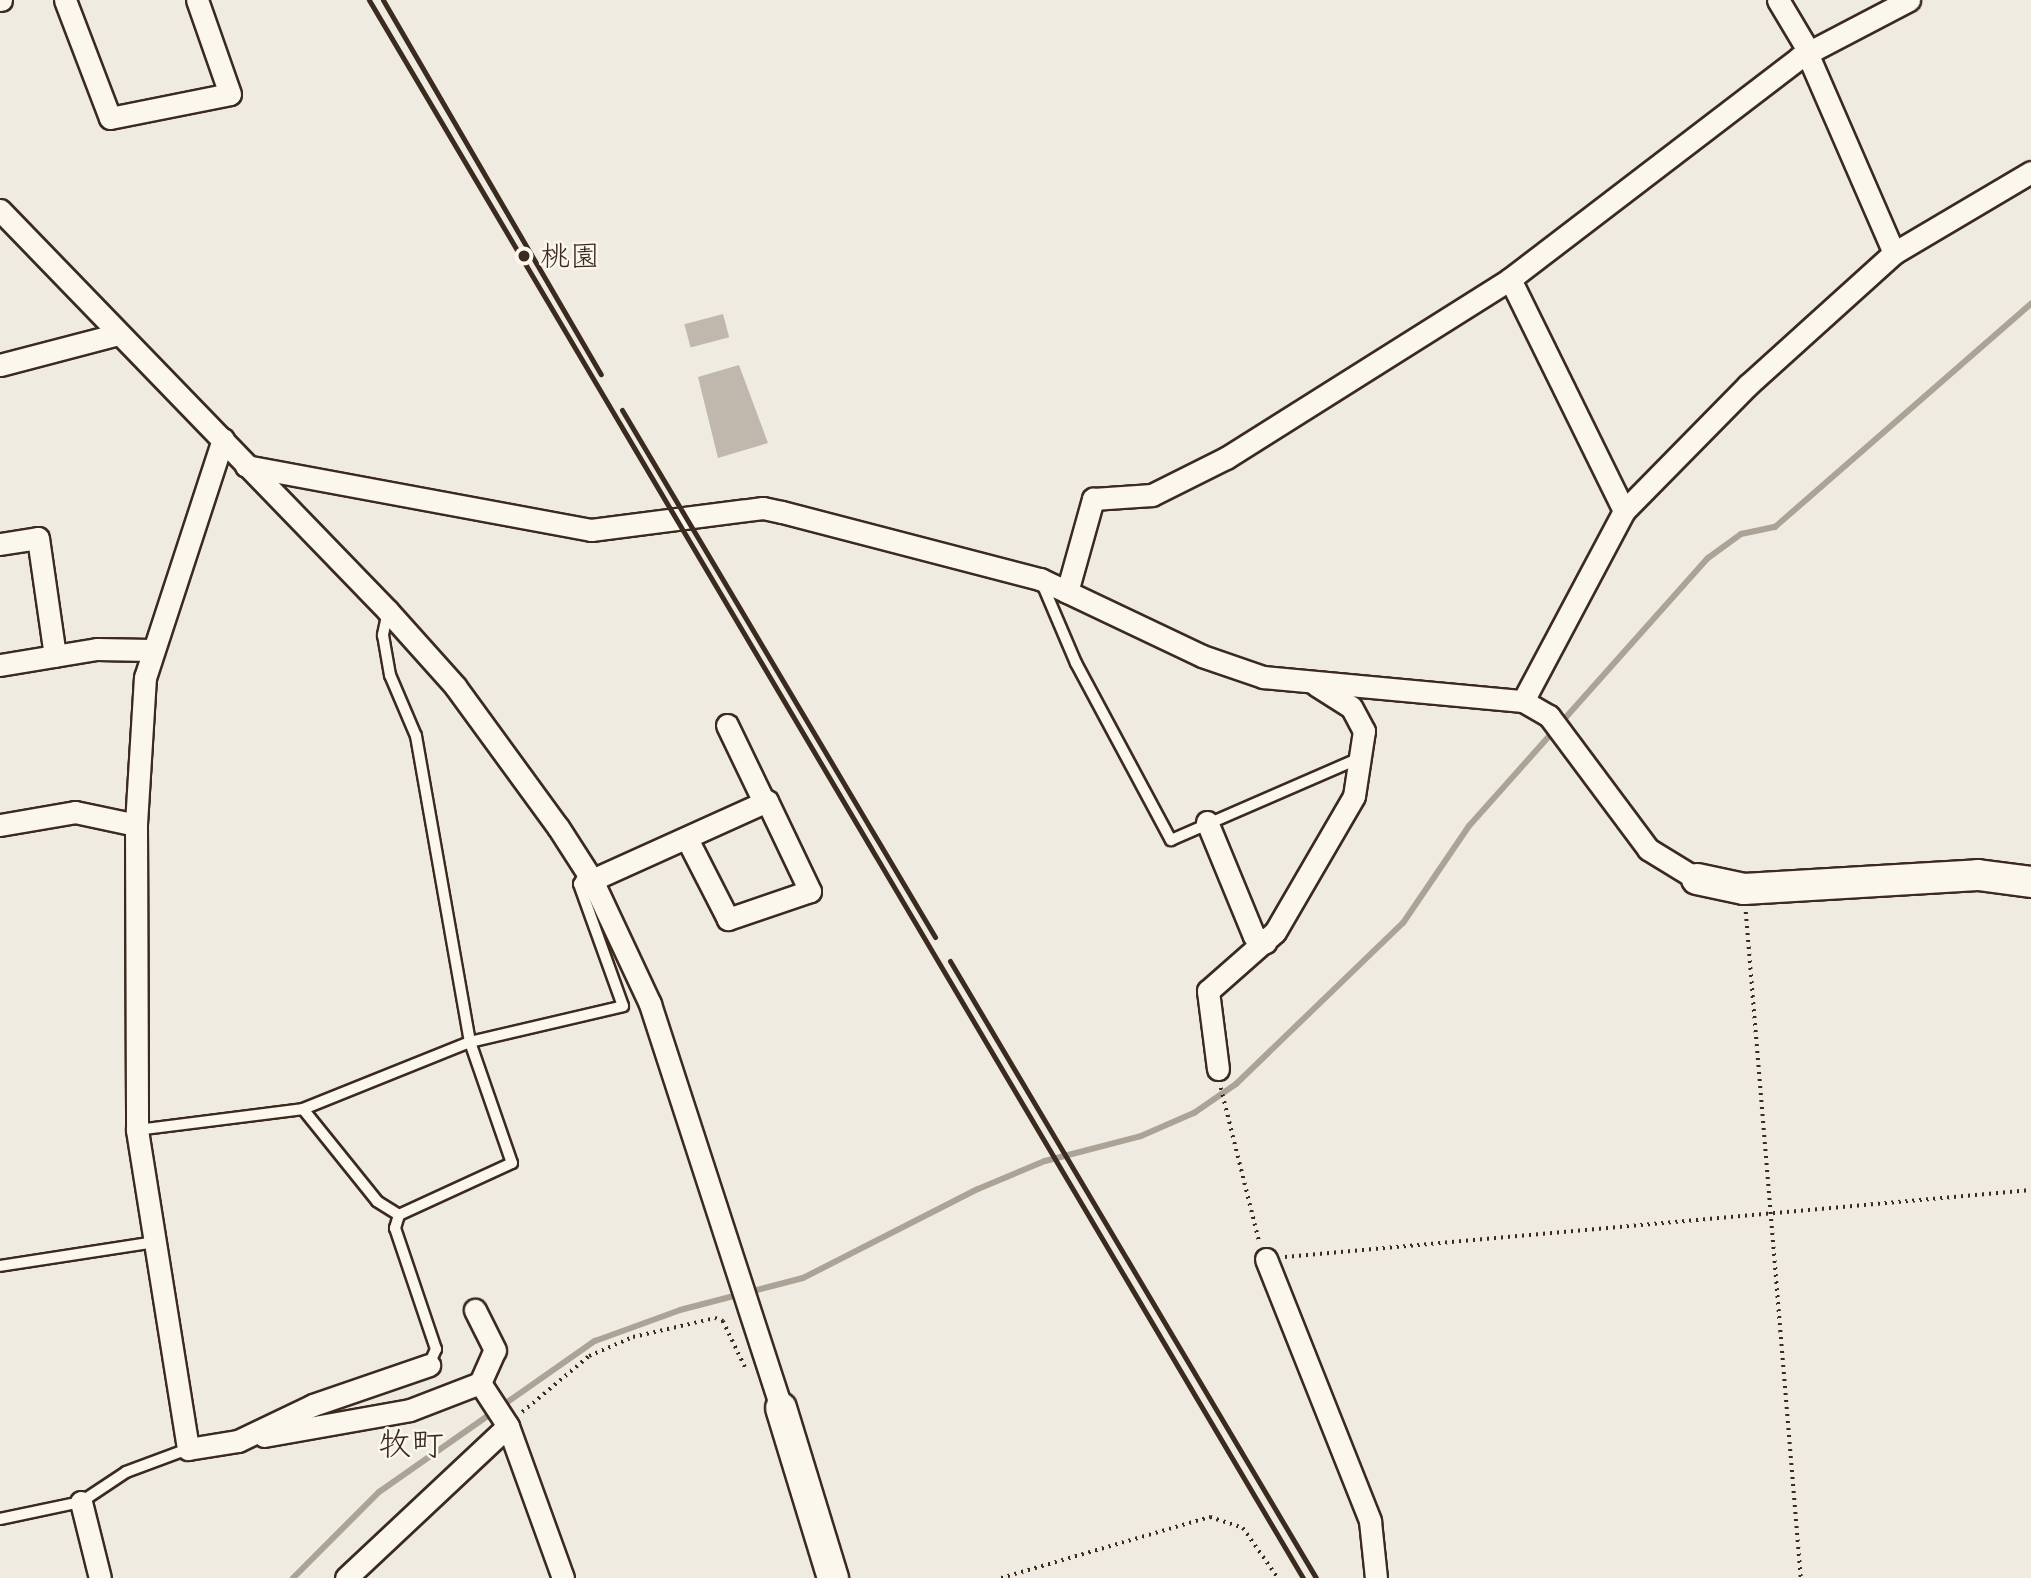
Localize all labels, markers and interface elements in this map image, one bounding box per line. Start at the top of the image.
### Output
place label: 桃園 [540,238,600,274]
marker: 桃園 [514,246,534,266]
district label: 牧町 [378,1424,444,1464]

